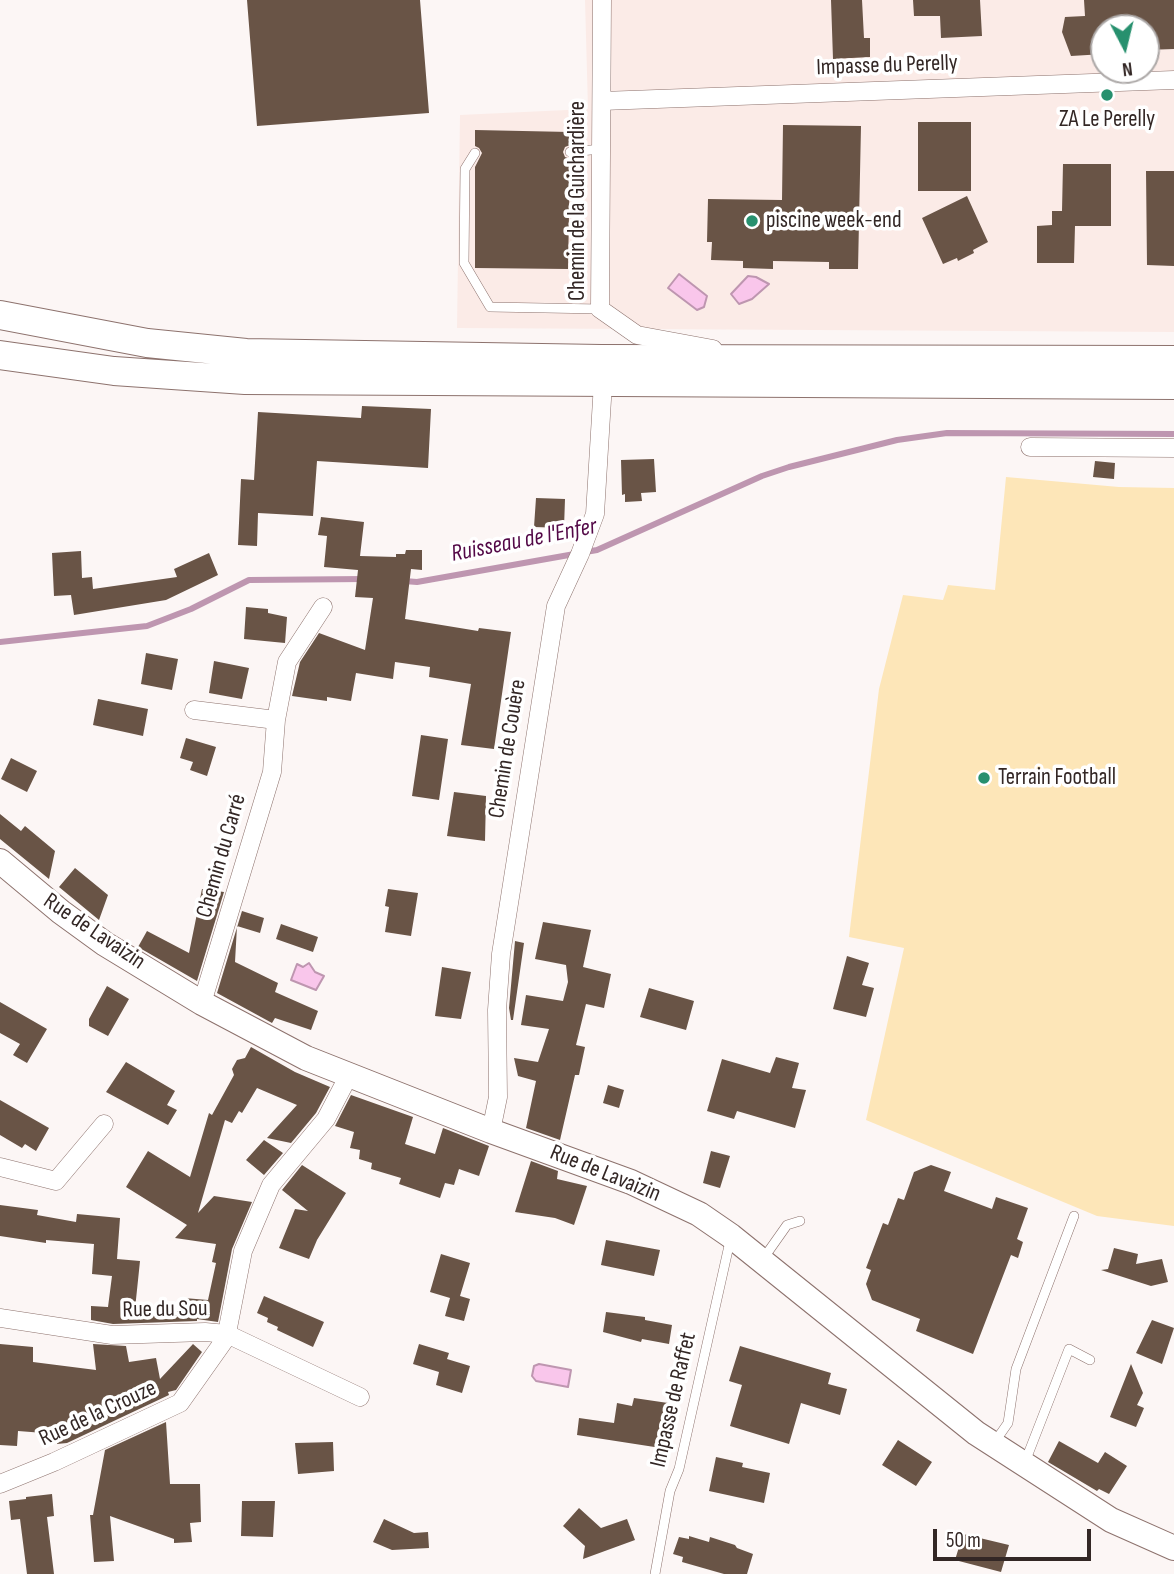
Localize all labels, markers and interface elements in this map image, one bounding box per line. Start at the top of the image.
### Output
north arrow [1090,14,1160,84]
street label: Impasse du Perelly [816,50,958,82]
text: N [1121,56,1134,80]
marker: ZA Le Perelly [1099,87,1115,103]
street label: Chemin de la Guichardière [564,101,592,301]
place label: ZA Le Perelly [1059,106,1155,134]
place label: piscine week-end [766,207,901,235]
marker: piscine week-end [744,213,760,229]
water label: Ruisseau de l'Enfer [449,513,599,569]
street label: Chemin de Couère [483,678,533,820]
place label: Terrain Football [998,764,1116,792]
marker: Terrain Football [976,770,992,786]
street label: Chemin du Carré [191,791,253,921]
street label: Rue de Lavaizin [38,888,150,976]
street label: Rue de Lavaizin [546,1139,664,1209]
street label: Rue du Sou [122,1295,208,1325]
street label: Impasse de Raffet [645,1330,703,1470]
street label: Rue de la Crouze [35,1375,161,1453]
scale bar [936,1514,1094,1558]
text: 50 m [946,1528,981,1553]

